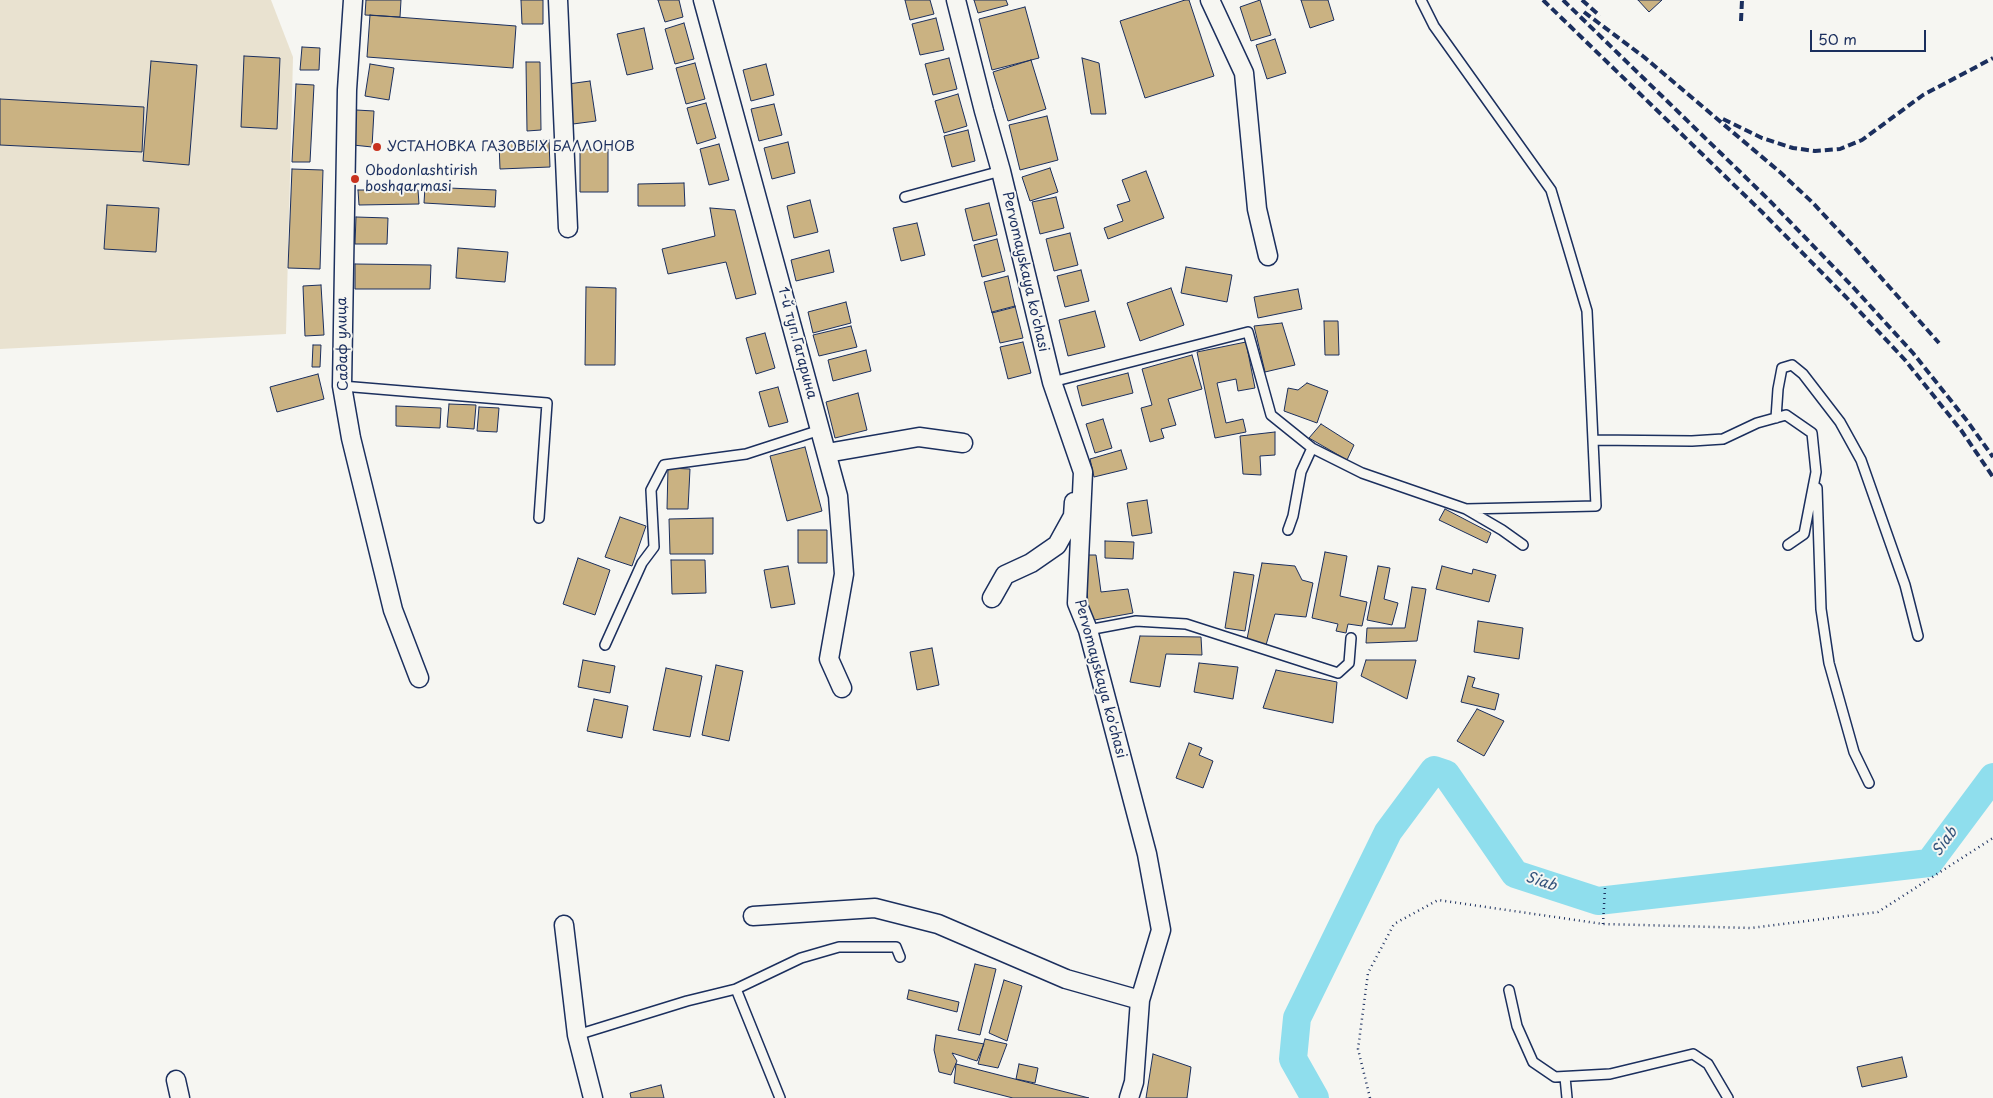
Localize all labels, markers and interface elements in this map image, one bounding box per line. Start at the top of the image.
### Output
scale bar [1813,20,1929,52]
text: 50 m [1818,27,1857,50]
place label: УСТАНОВКА ГАЗОВЫХ БАЛЛОНОВ [387,139,635,155]
marker: УСТАНОВКА ГАЗОВЫХ БАЛЛОНОВ [371,141,383,153]
place label: Obodonlashtirish boshqarmasi [365,163,478,196]
marker: Obodonlashtirish boshqarmasi [349,173,361,185]
street label: Pervomayskaya ko'chasi [998,190,1052,354]
street label: 1-й туп.Гагарина [774,285,820,401]
street label: Садаф улица [334,297,352,391]
street label: Pervomayskaya ko'chasi [1071,598,1129,760]
water label: Siab [1929,824,1961,860]
water label: Siab [1523,869,1559,895]

